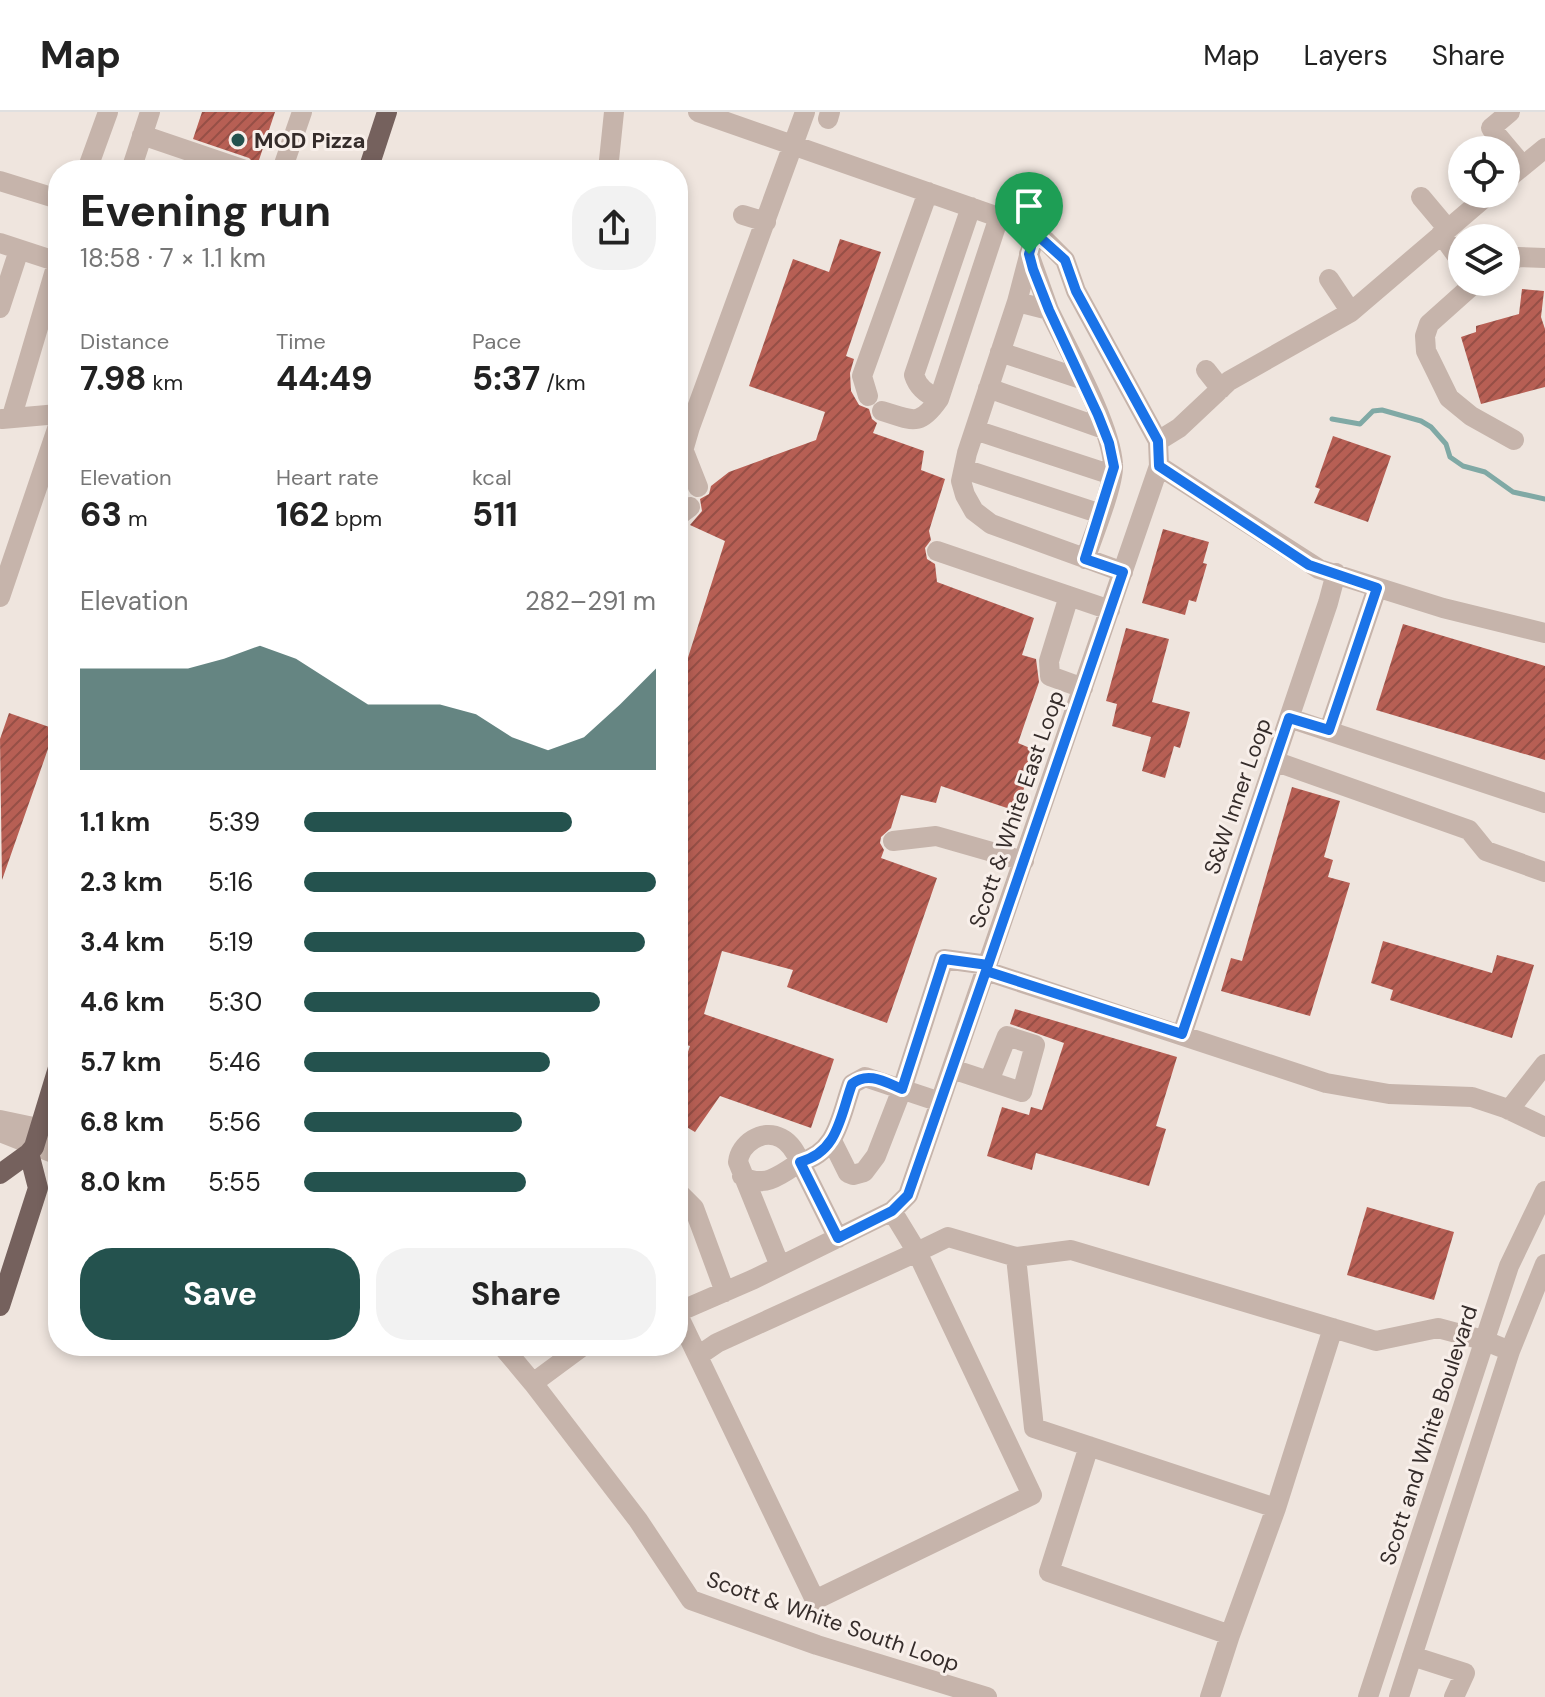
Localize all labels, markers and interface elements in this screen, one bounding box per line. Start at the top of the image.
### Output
text: Map [40,30,121,80]
text: Map [1203,37,1260,74]
text: Layers [1304,37,1388,74]
text: Share [1432,37,1505,74]
place label: MOD Pizza [254,126,365,155]
marker: MOD Pizza [229,131,247,149]
map controls [1448,136,1520,296]
button: locate [1448,136,1520,208]
pin [995,172,1063,254]
text: Evening run [80,182,331,240]
icon: arrive [1007,184,1051,228]
button: share [572,186,656,270]
button: layers [1448,224,1520,296]
text: 18:58 · 7 × 1.1 km [80,241,266,275]
text: Distance [80,327,169,356]
text: Time [276,327,326,356]
text: Pace [472,327,521,356]
text: 7.98 [80,356,147,401]
text: 44:49 [276,356,373,401]
text: 5:37 [472,356,540,401]
text: km [147,368,183,397]
text: /km [540,368,585,397]
text: Elevation [80,463,172,492]
text: Heart rate [276,463,379,492]
text: kcal [472,463,512,492]
text: 63 [80,492,122,537]
text: 162 [276,492,329,537]
text: 511 [472,492,518,537]
text: m [122,504,148,533]
text: bpm [329,504,382,533]
text: Elevation [80,584,188,618]
text: 282–291 m [525,584,656,618]
street label: Scott & White East Loop [962,687,1071,932]
street label: S&W Inner Loop [1197,714,1278,878]
text: 1.1 km [80,805,150,839]
text: 5:39 [208,805,260,839]
text: 2.3 km [80,865,163,899]
text: 5:16 [208,865,254,899]
text: 3.4 km [80,925,165,959]
text: 5:19 [208,925,254,959]
text: 4.6 km [80,985,165,1019]
text: 5:30 [208,985,262,1019]
text: 5.7 km [80,1045,162,1079]
text: 5:46 [208,1045,261,1079]
text: 6.8 km [80,1105,164,1139]
text: 5:56 [208,1105,261,1139]
text: 8.0 km [80,1165,166,1199]
text: 5:55 [208,1165,261,1199]
button: Save [80,1248,360,1340]
button: Share [376,1248,656,1340]
street label: Scott and White Boulevard [1373,1302,1484,1569]
street label: Scott & White South Loop [703,1565,963,1678]

